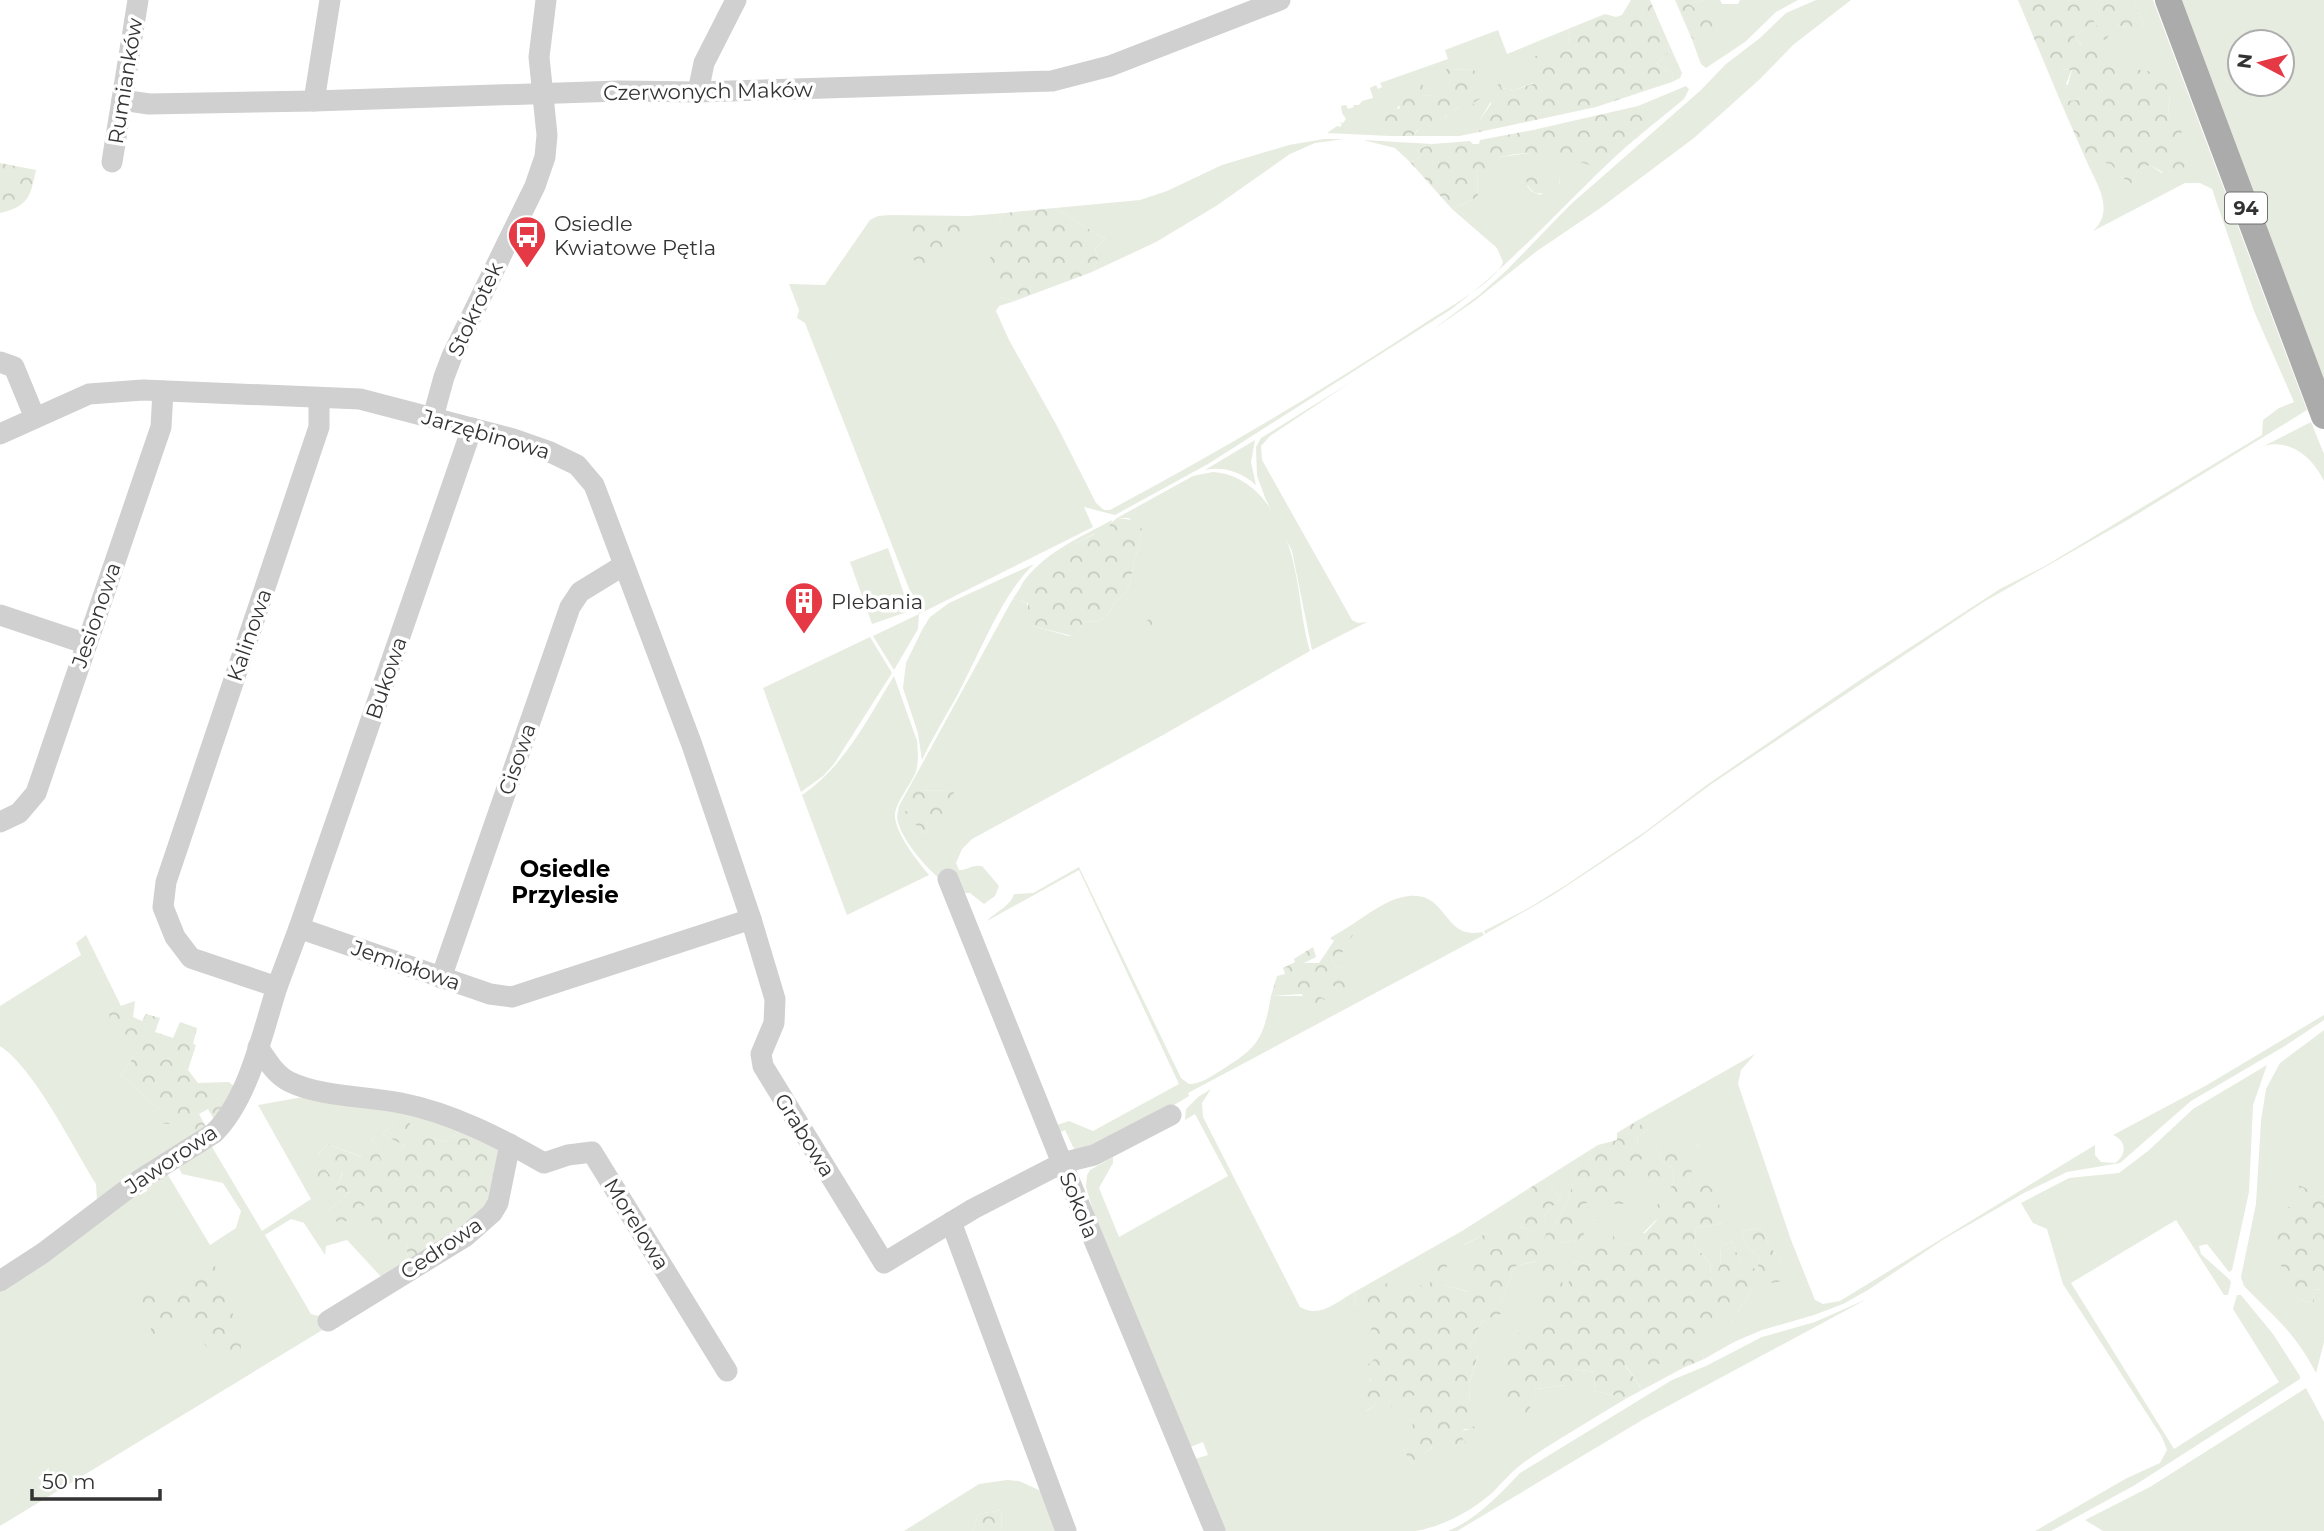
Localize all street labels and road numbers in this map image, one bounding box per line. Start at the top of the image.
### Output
street label: Rumianków [103,16,147,146]
street label: Czerwonych Maków [603,77,814,105]
road number: 94 [2225,192,2267,224]
street label: Stokrotek [442,257,508,360]
street label: Jarzębinowa [418,404,553,464]
street label: Jesionowa [66,559,126,672]
street label: Kalinowa [222,586,276,684]
street label: Bukowa [360,634,412,722]
street label: Cisowa [493,720,541,798]
street label: Jemiołowa [347,934,464,995]
street label: Grabowa [770,1089,840,1181]
street label: Jaworowa [119,1119,222,1199]
street label: Sokola [1054,1168,1104,1242]
street label: Morelowa [599,1174,675,1274]
street label: Cedrowa [396,1212,486,1284]

